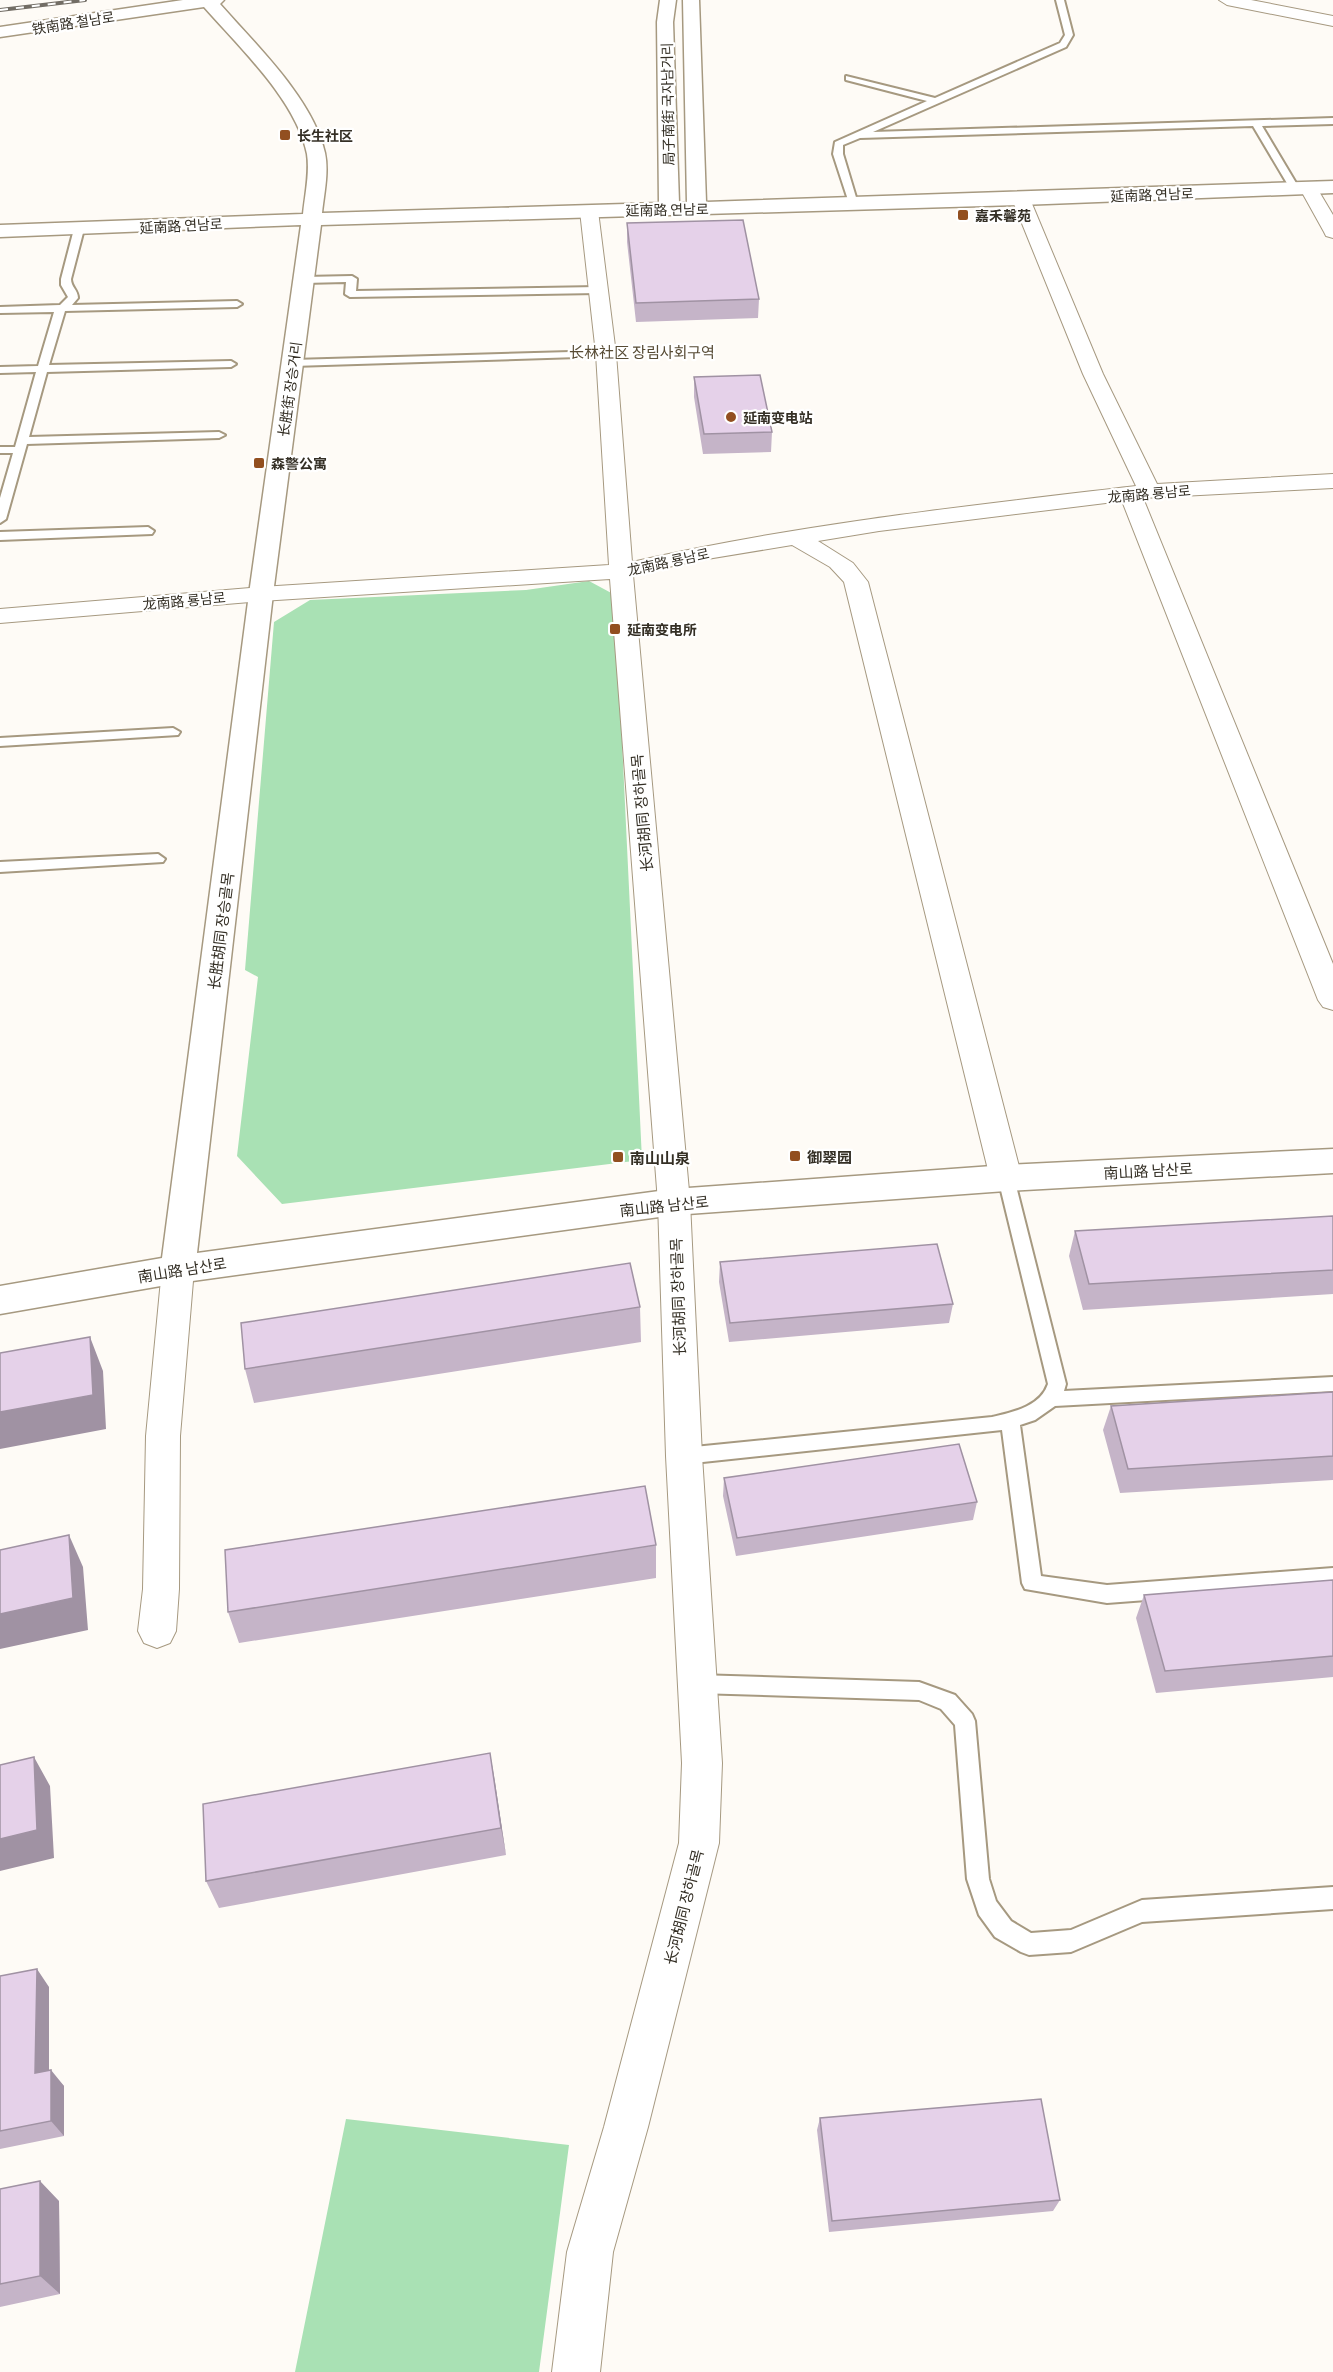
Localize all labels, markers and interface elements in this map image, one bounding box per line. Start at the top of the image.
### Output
street label: 铁南路 철남로 [30,6,116,38]
street label: 局子南街 국자남거리 [656,42,678,166]
place label: 长生社区 [297,125,353,145]
marker: 长生社区 [278,128,292,142]
street label: 延南路 연남로 [1110,183,1194,205]
street label: 延南路 연남로 [625,198,709,220]
place label: 嘉禾馨苑 [975,205,1031,225]
marker: 嘉禾馨苑 [956,208,970,222]
street label: 延南路 연남로 [139,213,223,237]
street label: 长胜街 장승거리 [272,340,306,438]
district label: 长林社区 장림사회구역 [569,340,715,363]
place label: 延南变电站 [743,407,813,427]
marker: 延南变电站 [724,410,738,424]
place label: 森警公寓 [271,453,327,473]
marker: 森警公寓 [252,456,266,470]
street label: 龙南路 룡남로 [1107,479,1192,507]
street label: 龙南路 룡남로 [625,543,711,579]
street label: 龙南路 룡남로 [142,586,227,614]
place label: 延南变电所 [627,619,697,639]
marker: 延南变电所 [608,622,622,636]
street label: 长河胡同 장하골목 [624,753,658,873]
street label: 长胜胡同 장승골목 [201,871,239,991]
place label: 御翠园 [807,1145,852,1168]
place label: 南山山泉 [630,1146,690,1169]
marker: 御翠园 [788,1149,802,1163]
marker: 南山山泉 [611,1150,625,1164]
street label: 南山路 남산로 [1103,1156,1193,1184]
street label: 南山路 남산로 [618,1189,710,1221]
street label: 长河胡同 장하골목 [663,1238,691,1356]
street label: 南山路 남산로 [136,1251,228,1287]
street label: 长河胡同 장하골목 [658,1847,708,1967]

